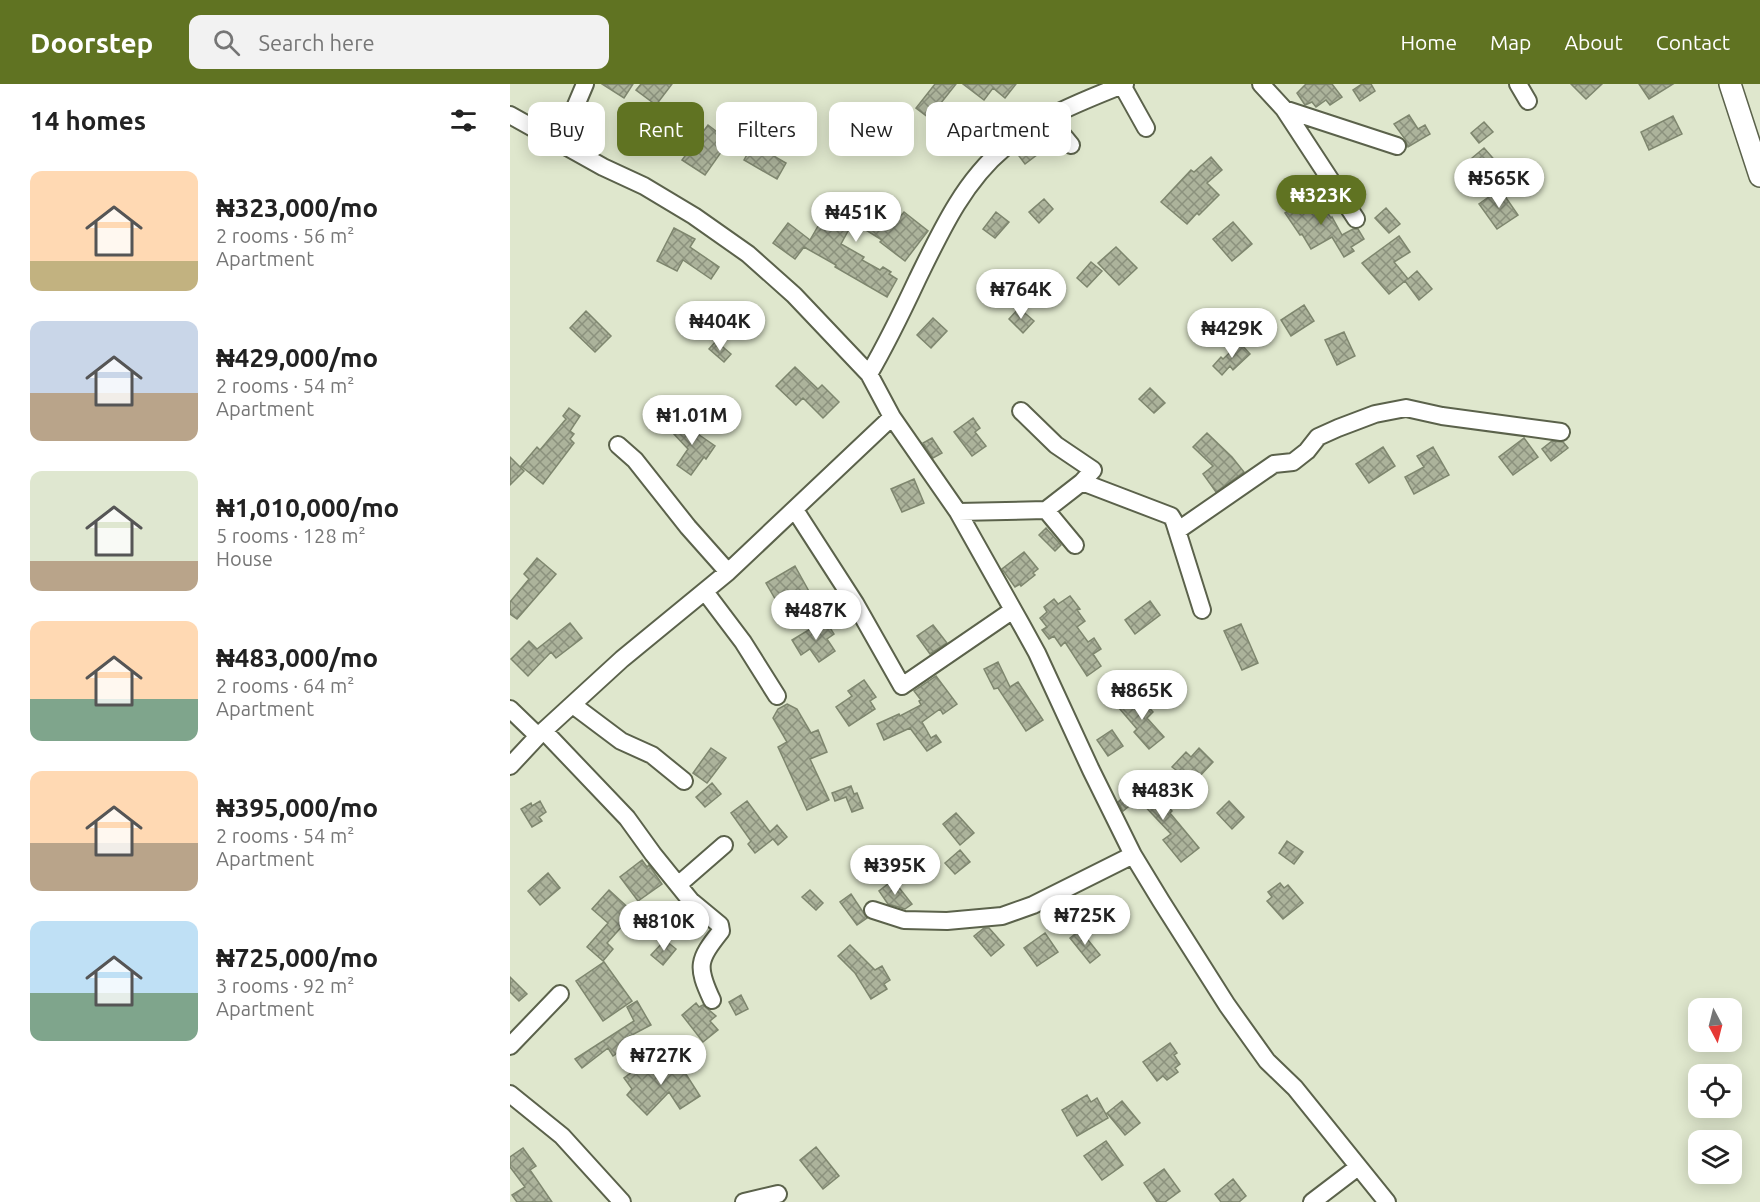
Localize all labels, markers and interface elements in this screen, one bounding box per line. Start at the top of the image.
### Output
search box [189,15,609,69]
icon: search [210,26,243,59]
text: Doorstep [30,27,153,58]
text: Search here [258,30,375,55]
text: Home [1400,30,1457,54]
text: Map [1490,30,1531,54]
text: About [1564,30,1623,54]
text: Contact [1656,30,1730,54]
chip: Buy [528,102,605,156]
chip: Rent [617,102,704,156]
chip: Filters [716,102,817,156]
chip: New [829,102,914,156]
chip: Apartment [926,102,1071,156]
icon: filters [447,104,480,137]
text: 14 homes [30,106,146,135]
pin: ₦565K [1457,158,1541,209]
text: ₦565K [1468,166,1530,189]
pin: ₦323K [1279,175,1363,226]
text: ₦323K [1290,183,1352,206]
pin: ₦451K [814,192,898,243]
text: ₦323,000/mo [216,193,378,222]
icon: home [78,195,150,267]
text: ₦451K [825,200,887,223]
text: 2 rooms · 56 m² [216,224,354,247]
text: Apartment [216,247,314,270]
pin: ₦764K [979,269,1063,320]
text: ₦764K [990,277,1052,300]
pin: ₦404K [678,301,762,352]
pin: ₦429K [1190,308,1274,359]
text: ₦404K [689,309,751,332]
text: ₦429K [1201,316,1263,339]
text: ₦429,000/mo [216,343,378,372]
icon: home [78,345,150,417]
text: 2 rooms · 54 m² [216,374,354,397]
pin: ₦1.01M [643,395,741,446]
text: Apartment [216,397,314,420]
text: ₦1.01M [656,403,728,426]
text: ₦1,010,000/mo [216,493,399,522]
icon: home [78,495,150,567]
text: 5 rooms · 128 m² [216,524,366,547]
text: House [216,547,273,570]
pin: ₦487K [774,590,858,641]
text: ₦487K [785,598,847,621]
text: ₦483,000/mo [216,643,378,672]
icon: home [78,645,150,717]
pin: ₦865K [1100,670,1184,721]
text: 2 rooms · 64 m² [216,674,354,697]
text: ₦865K [1111,678,1173,701]
text: Apartment [216,697,314,720]
pin: ₦483K [1121,770,1205,821]
text: ₦483K [1132,778,1194,801]
text: ₦395,000/mo [216,793,378,822]
icon: home [78,795,150,867]
text: 2 rooms · 54 m² [216,824,354,847]
pin: ₦395K [853,845,937,896]
text: Apartment [216,847,314,870]
text: ₦395K [864,853,926,876]
pin: ₦725K [1043,895,1127,946]
pin: ₦810K [622,901,706,952]
text: ₦725K [1054,903,1116,926]
text: ₦810K [633,909,695,932]
text: ₦725,000/mo [216,943,378,972]
icon: home [78,945,150,1017]
text: 3 rooms · 92 m² [216,974,354,997]
text: Apartment [216,997,314,1020]
north arrow [1688,998,1742,1052]
map controls [1688,998,1742,1184]
pin: ₦727K [619,1035,703,1086]
text: ₦727K [630,1043,692,1066]
button: locate [1688,1064,1742,1118]
button: layers [1688,1130,1742,1184]

